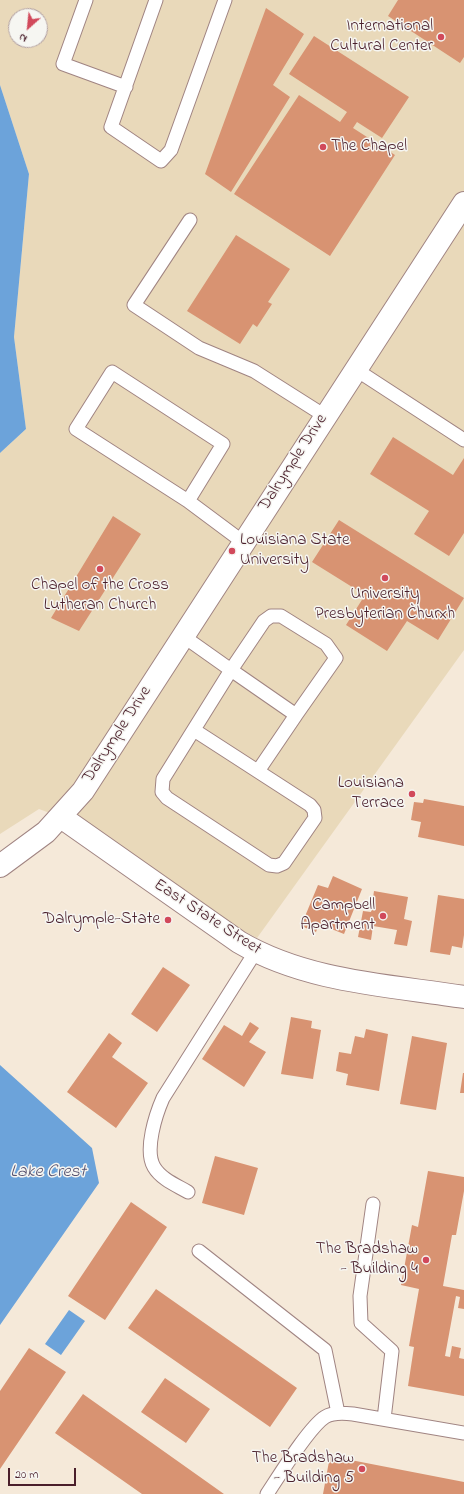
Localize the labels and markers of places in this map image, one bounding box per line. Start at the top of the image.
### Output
place label: International Cultural Center [330,17,433,57]
marker: International Cultural Center [436,32,446,42]
place label: The Chapel [331,137,407,157]
marker: The Chapel [318,142,328,152]
place label: Louisiana State University [240,531,350,571]
marker: Louisiana State University [227,546,237,556]
marker: Chapel of the Cross Lutheran Church [95,564,105,574]
marker: University Presbyterian Churxh [380,573,390,583]
place label: Chapel of the Cross Lutheran Church [31,576,169,616]
place label: University Presbyterian Churxh [315,585,455,625]
place label: Louisiana Terrace [338,774,404,814]
marker: Louisiana Terrace [407,789,417,799]
place label: Campbell Apartment [300,896,375,936]
place label: Dalrymple-State [43,910,160,930]
marker: Campbell Apartment [378,911,388,921]
marker: Dalrymple-State [163,915,173,925]
place label: The Bradshaw - Building 4 [316,1240,418,1280]
marker: The Bradshaw - Building 4 [421,1255,431,1265]
place label: The Bradshaw - Building 5 [252,1449,354,1489]
marker: The Bradshaw - Building 5 [357,1464,367,1474]

